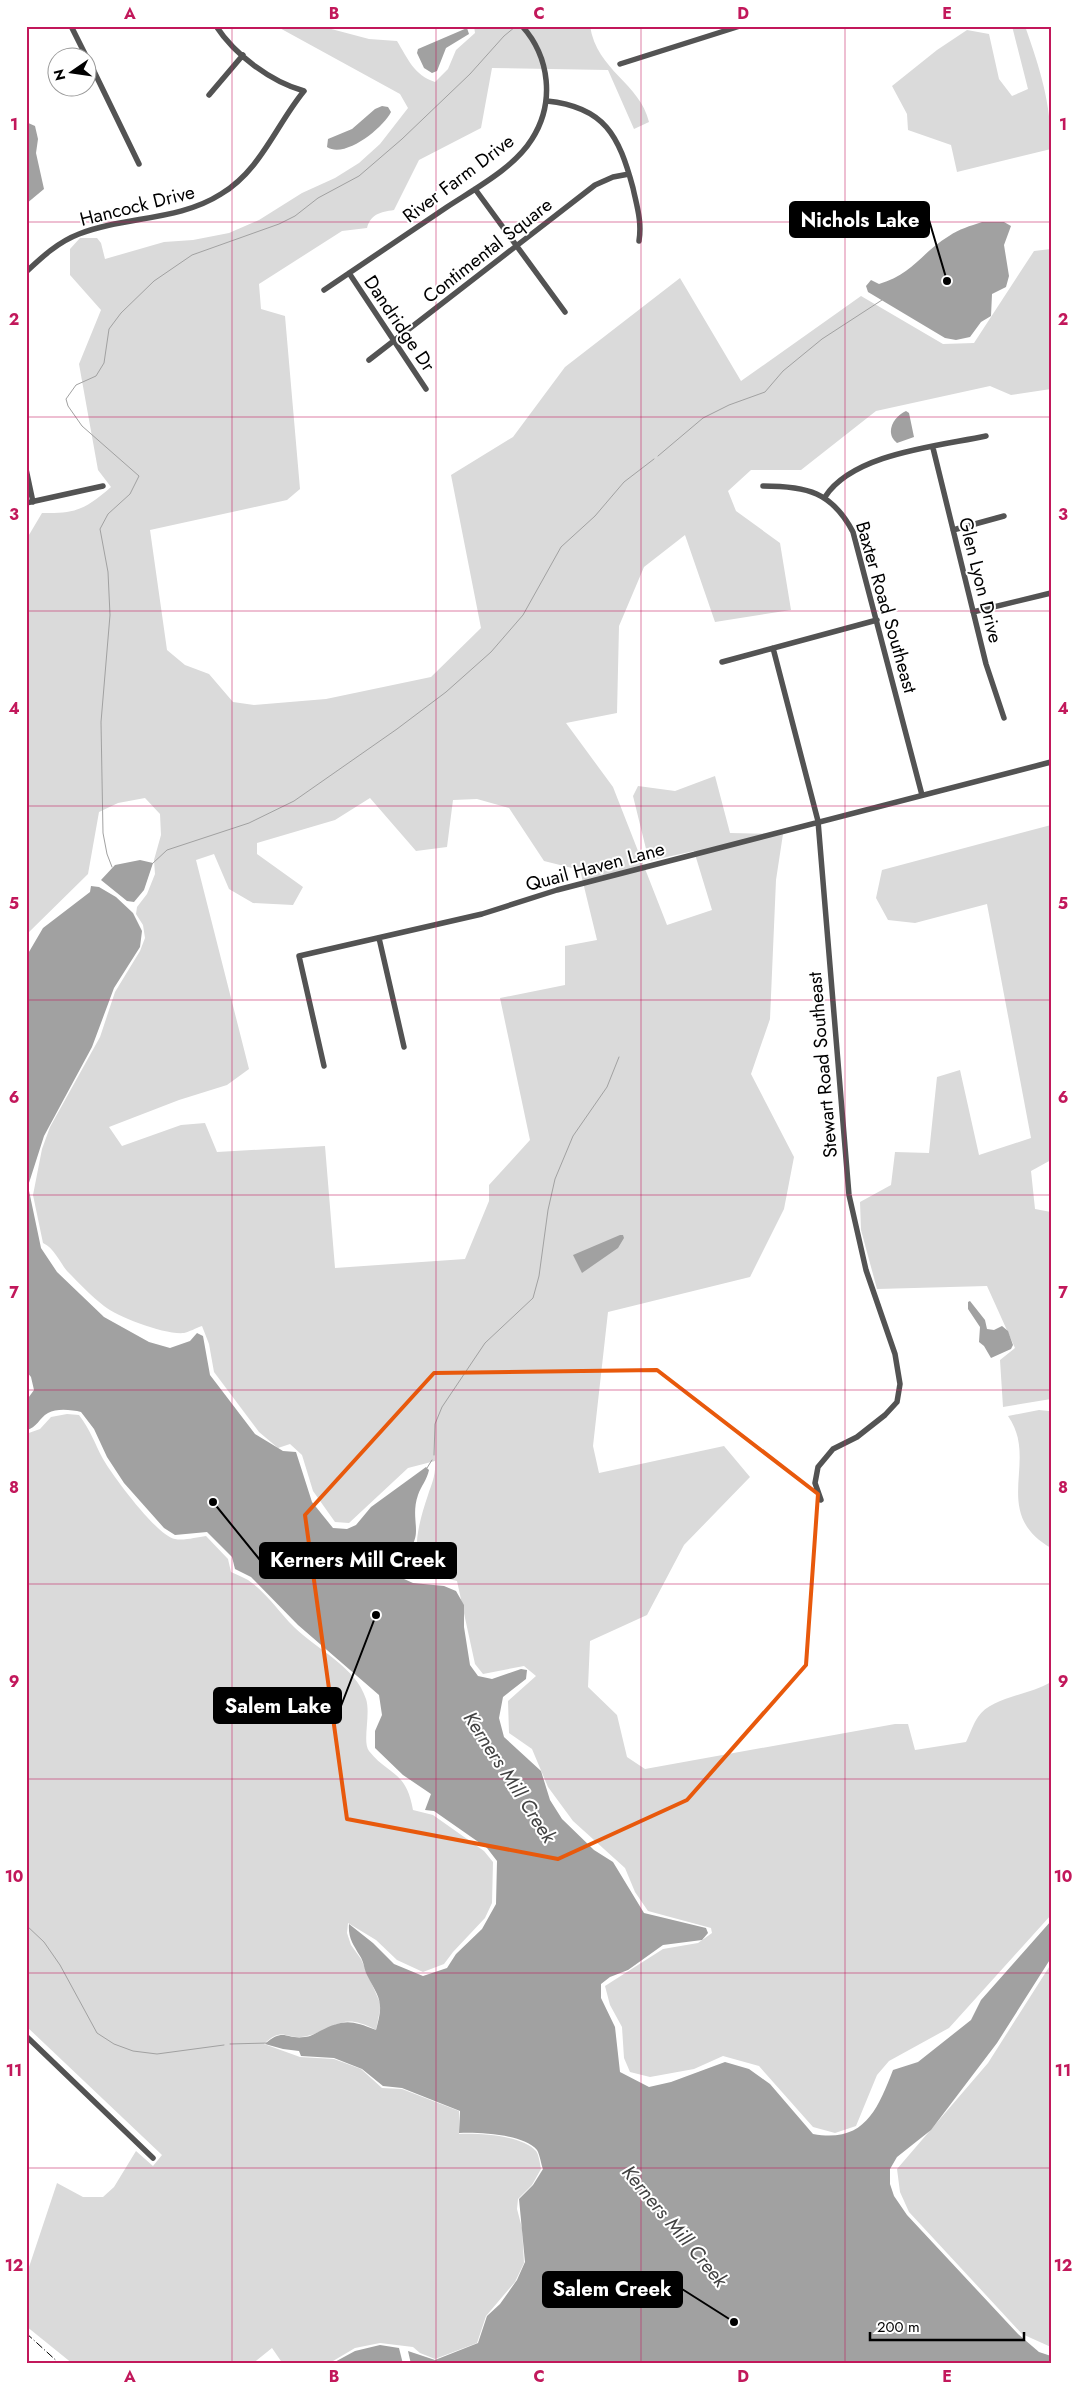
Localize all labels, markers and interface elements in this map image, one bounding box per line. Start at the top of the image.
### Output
text: A [123,2,136,25]
text: B [329,2,339,25]
text: C [533,2,545,25]
text: D [737,2,749,25]
text: E [942,2,952,25]
north arrow [48,48,98,98]
text: N [48,67,70,83]
text: 1 [10,113,18,136]
text: 1 [1059,113,1067,136]
street label: River Farm Drive [397,127,520,229]
street label: Hancock Drive [77,178,198,233]
street label: Contimental Square [417,191,558,310]
callout: Nichols Lake [790,202,929,237]
text: Nichols Lake [800,206,920,235]
street label: Dandridge Dr [357,270,442,377]
text: 2 [9,308,19,331]
text: 2 [1058,308,1068,331]
text: 3 [9,503,19,526]
text: 3 [1058,503,1068,526]
street label: Glen Lyon Drive [952,514,1009,646]
street label: Baxter Road Southeast [849,518,924,697]
text: 4 [8,697,20,720]
text: 4 [1057,697,1069,720]
street label: Quail Haven Lane [523,835,668,898]
text: 5 [9,892,19,915]
text: 5 [1058,892,1068,915]
street label: Stewart Road Southeast [801,970,844,1159]
text: 6 [9,1086,19,1109]
text: 6 [1058,1086,1068,1109]
text: 7 [9,1281,19,1304]
text: 7 [1058,1281,1068,1304]
text: 8 [9,1476,19,1499]
text: 8 [1058,1476,1068,1499]
callout: Kerners Mill Creek [260,1543,456,1578]
text: Kerners Mill Creek [270,1546,446,1575]
text: 9 [9,1670,19,1693]
text: 9 [1058,1670,1068,1693]
callout: Salem Lake [214,1688,341,1723]
text: Salem Lake [225,1692,331,1721]
water label: Kerners Mill Creek [456,1706,564,1850]
text: 10 [5,1865,23,1888]
text: 10 [1054,1865,1072,1888]
text: 11 [6,2059,22,2082]
text: 11 [1055,2059,1071,2082]
water label: Kerners Mill Creek [615,2159,735,2295]
text: 12 [5,2254,23,2277]
text: 12 [1054,2254,1072,2277]
callout: Salem Creek [543,2272,682,2307]
text: Salem Creek [553,2275,672,2304]
scale bar [870,2310,1023,2342]
text: 200 m [877,2316,920,2338]
text: A [123,2365,136,2388]
text: B [329,2365,339,2388]
text: C [533,2365,545,2388]
text: D [737,2365,749,2388]
text: E [942,2365,952,2388]

